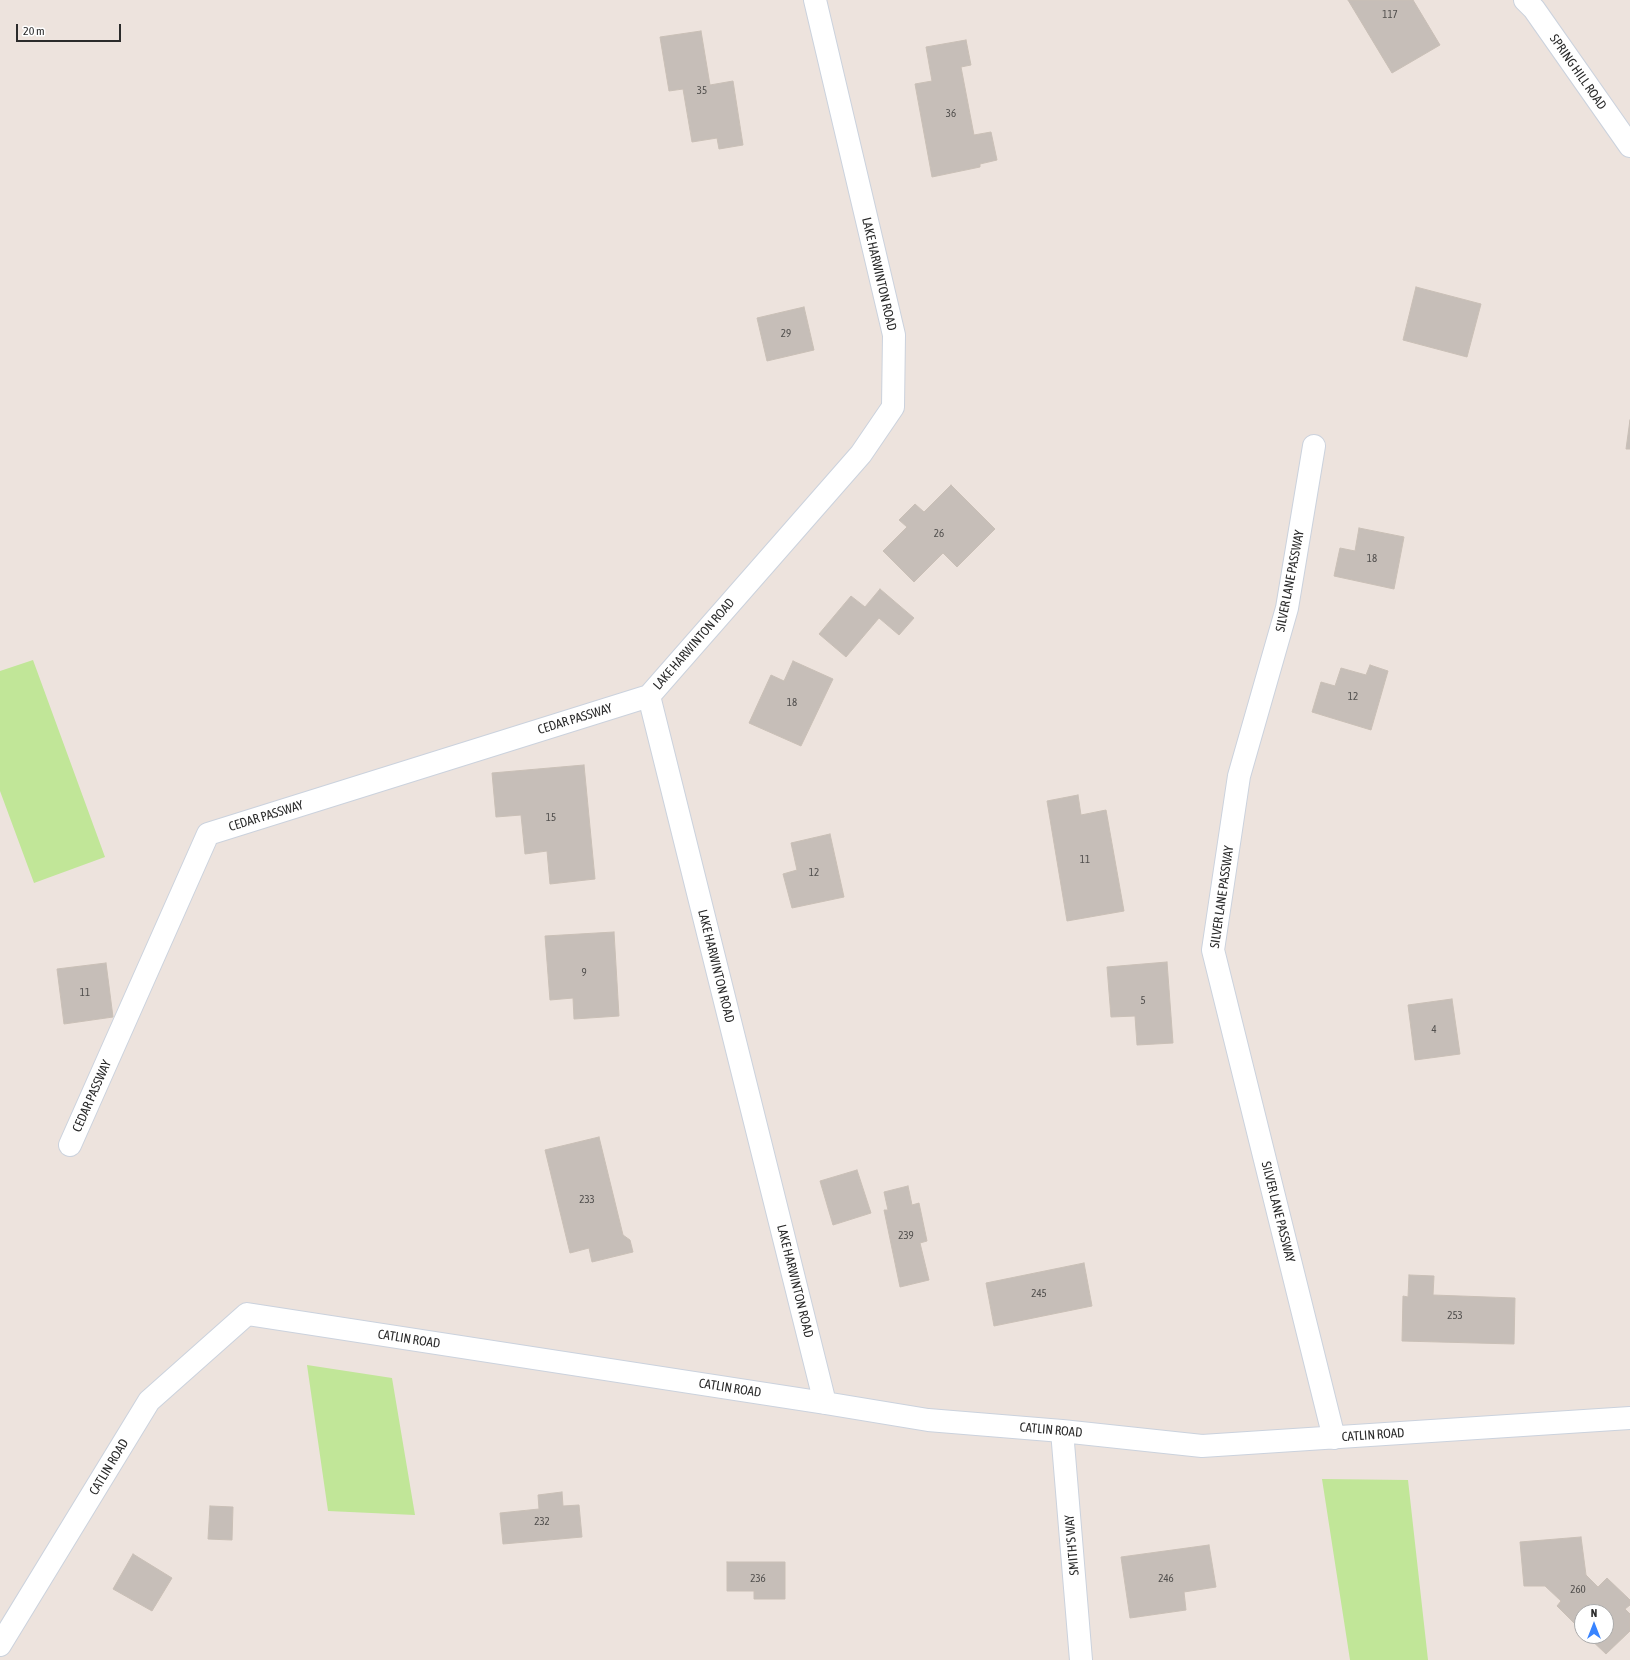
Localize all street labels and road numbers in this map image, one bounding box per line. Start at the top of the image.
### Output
street label: SPRING HILL ROAD [1546,31,1610,113]
street label: LAKE HARWINTON ROAD [858,216,900,332]
street label: SILVER LANE PASSWAY [1272,529,1308,633]
street label: LAKE HARWINTON ROAD [650,595,738,693]
street label: CEDAR PASSWAY [536,700,614,738]
street label: CEDAR PASSWAY [227,797,305,835]
street label: SILVER LANE PASSWAY [1207,845,1237,949]
street label: LAKE HARWINTON ROAD [694,908,738,1024]
street label: CEDAR PASSWAY [69,1058,115,1134]
street label: SILVER LANE PASSWAY [1258,1160,1298,1264]
street label: LAKE HARWINTON ROAD [773,1223,817,1339]
street label: CATLIN ROAD [377,1326,441,1352]
street label: CATLIN ROAD [698,1375,762,1401]
street label: CATLIN ROAD [1019,1419,1083,1441]
street label: CATLIN ROAD [1341,1425,1405,1445]
street label: CATLIN ROAD [86,1436,132,1498]
street label: SMITH'S WAY [1062,1514,1082,1576]

